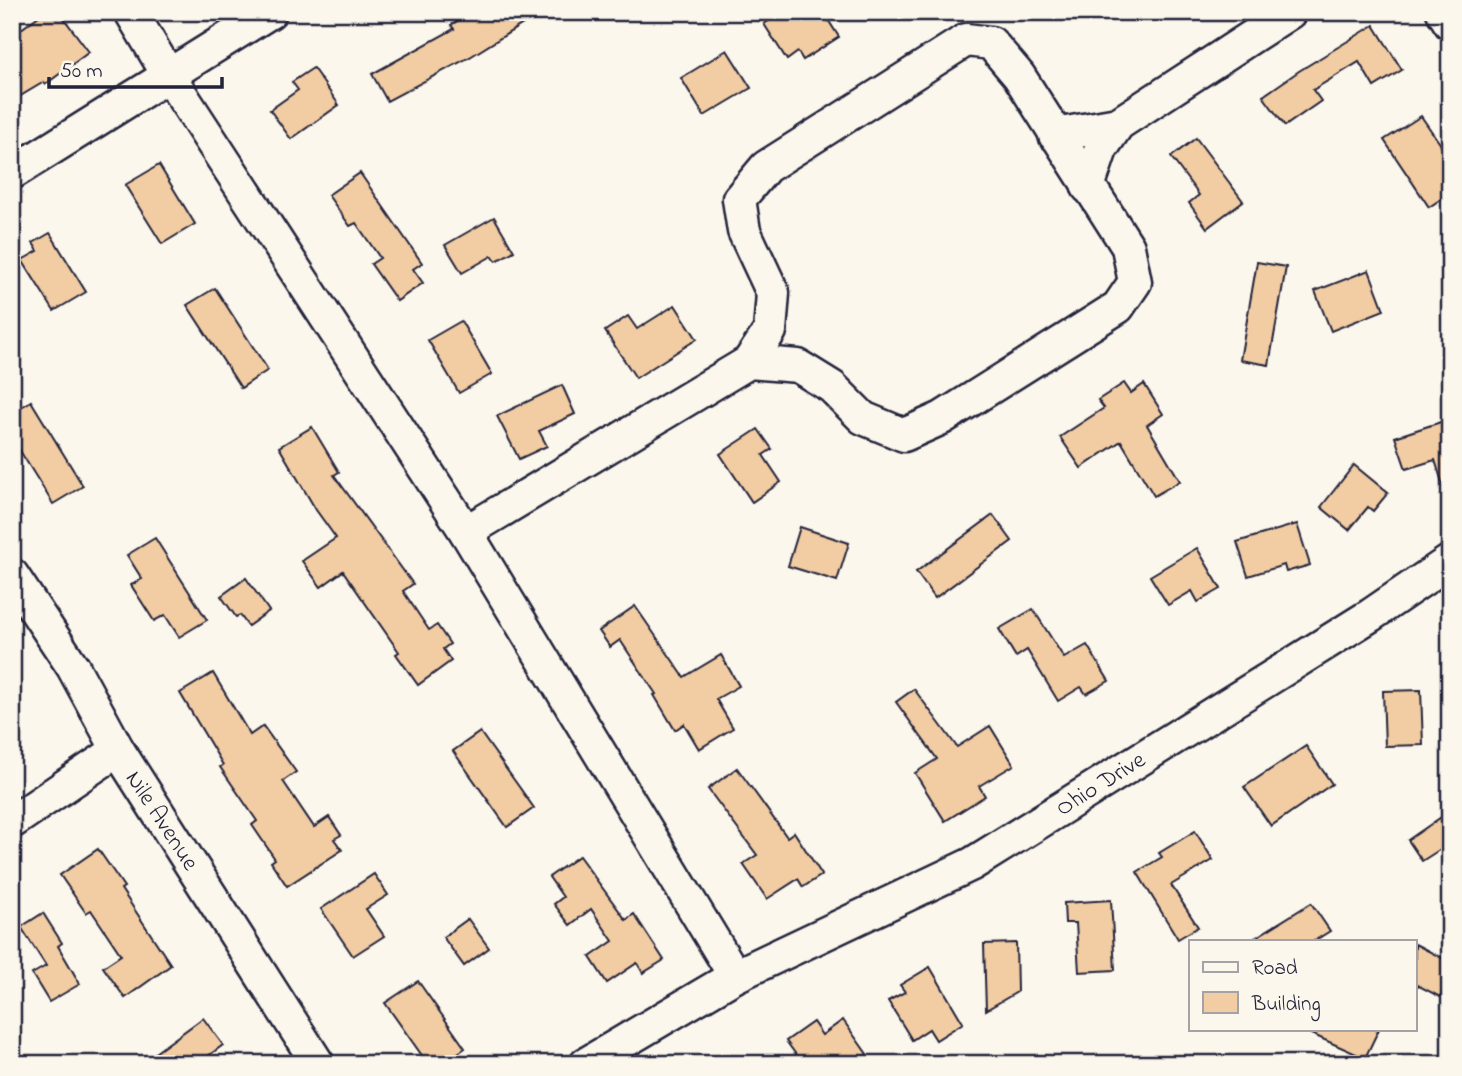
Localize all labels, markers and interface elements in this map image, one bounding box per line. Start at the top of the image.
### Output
scale bar [49,46,222,90]
text: 50 m [60,57,103,87]
street label: Ohio Drive [1050,744,1153,826]
street label: Nile Avenue [115,764,207,879]
legend [1189,940,1416,1030]
text: Road [1252,954,1298,984]
text: Building [1251,990,1321,1022]

